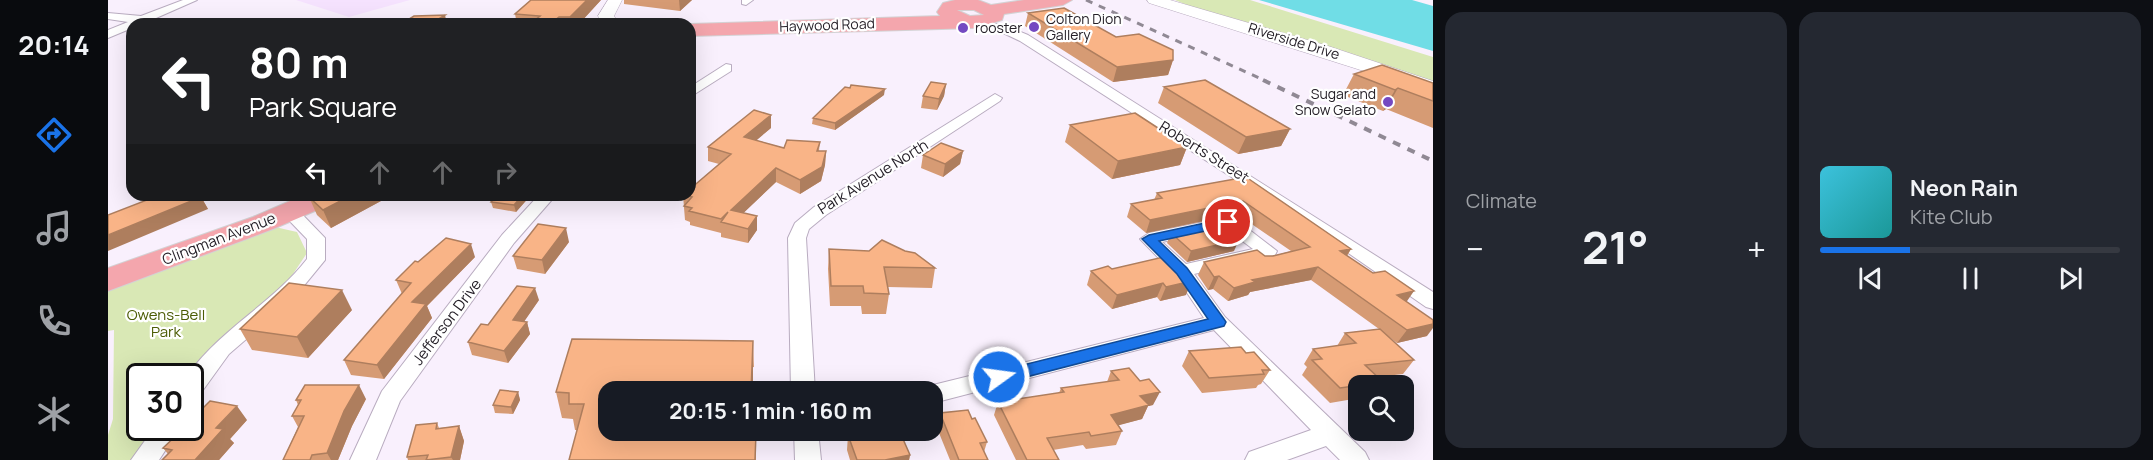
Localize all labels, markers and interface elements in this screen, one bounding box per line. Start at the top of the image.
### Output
place label: Colton Dion Gallery [1046,9,1122,44]
street label: Haywood Road [779,13,875,36]
place label: rooster [975,18,1022,37]
street label: Riverside Drive [1246,18,1342,63]
marker: Colton Dion Gallery [1027,20,1041,34]
marker: rooster [956,21,970,35]
text: 20:14 [18,26,90,63]
text: 80 m [249,33,349,91]
icon: left [150,42,228,120]
place label: Sugar and Snow Gelato [1295,84,1376,119]
text: Park Square [249,88,397,125]
marker: Sugar and Snow Gelato [1381,95,1395,109]
icon: directions [33,114,75,156]
street label: Roberts Street [1155,116,1253,188]
street label: Park Avenue North [813,134,932,219]
icon: left [300,156,333,189]
icon: ahead [363,156,396,189]
icon: ahead [426,156,459,189]
icon: right [489,156,522,189]
text: Neon Rain [1910,173,2018,203]
text: Climate [1466,187,1537,214]
pin [1202,196,1253,247]
text: Kite Club [1910,203,1993,230]
icon: arrive [1211,205,1244,238]
icon: music [33,207,75,249]
street label: Clingman Avenue [159,207,279,270]
text: 21° [1582,216,1649,278]
text: − [1466,226,1484,271]
text: + [1747,226,1766,271]
icon: previous [1854,262,1887,295]
icon: pause [1954,262,1987,295]
icon: next [2054,262,2087,295]
street label: Jefferson Drive [407,274,486,369]
icon: phone [33,300,75,342]
park label: Owens-Bell Park [127,304,205,342]
position arrow [967,345,1031,409]
speed limit sign: 30 [126,363,204,441]
map controls [1348,375,1414,441]
button: search [1348,375,1414,441]
icon: climate [33,393,75,435]
text: 20:15 · 1 min · 160 m [669,396,872,426]

